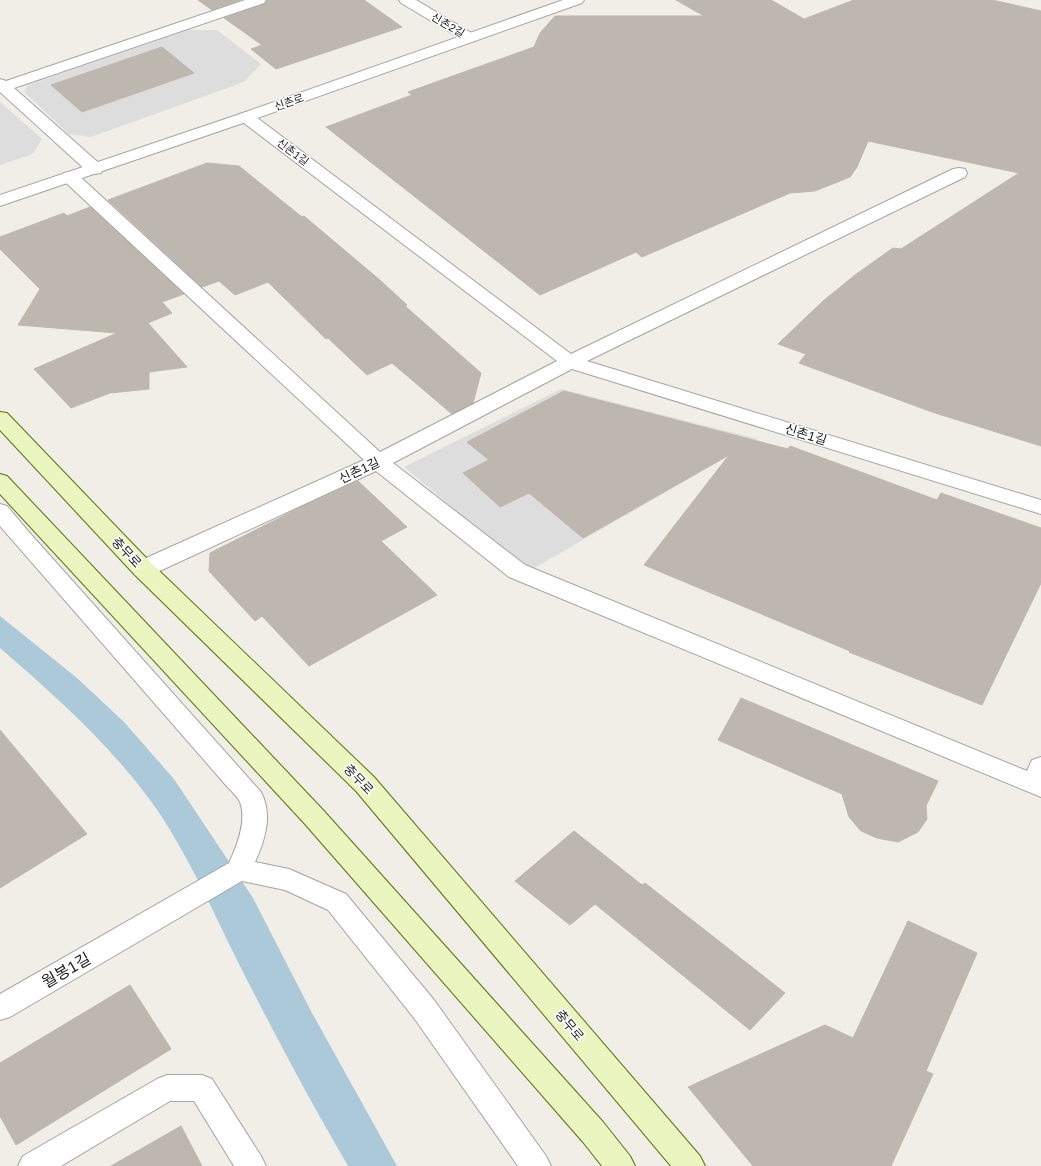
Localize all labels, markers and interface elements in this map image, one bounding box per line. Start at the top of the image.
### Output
street label: 신촌2길 [429,10,467,40]
street label: 신촌로 [273,91,305,113]
street label: 신촌1길 [275,136,311,168]
street label: 신촌1길 [783,421,829,448]
street label: 신촌1길 [336,455,382,486]
street label: 충무로 [109,534,144,571]
street label: 충무로 [341,761,377,797]
street label: 월봉1길 [39,950,93,991]
street label: 충무로 [552,1007,587,1044]

